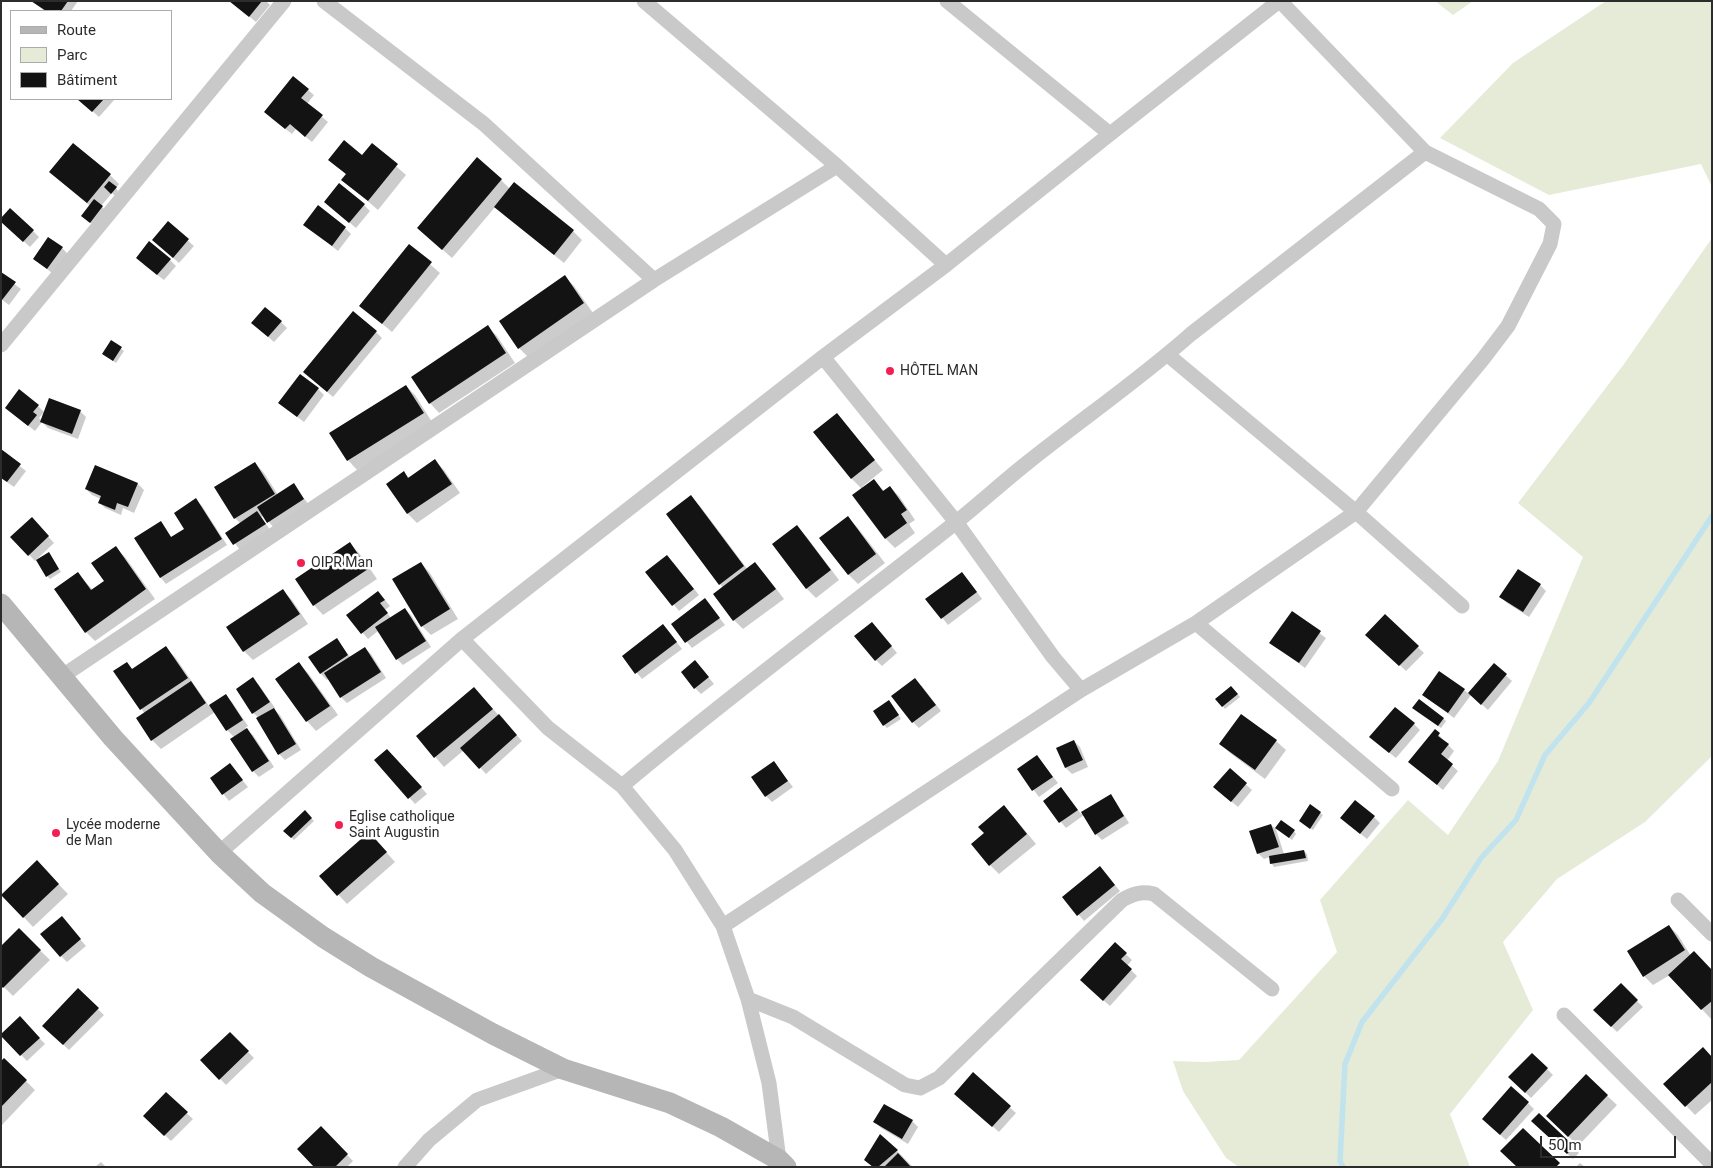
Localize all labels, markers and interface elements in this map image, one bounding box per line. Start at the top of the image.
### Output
legend [10,10,172,100]
text: Route [57,21,96,39]
text: Parc [57,46,87,64]
text: Bâtiment [57,71,117,89]
place label: HÔTEL MAN [900,363,978,379]
marker: HÔTEL MAN [884,365,896,377]
place label: OIPR Man [311,555,373,571]
marker: OIPR Man [295,557,307,569]
place label: Eglise catholique Saint Augustin [349,809,455,842]
place label: Lycée moderne de Man [66,817,160,850]
marker: Eglise catholique Saint Augustin [333,819,345,831]
marker: Lycée moderne de Man [50,827,62,839]
scale bar [1543,1126,1679,1158]
text: 50 m [1548,1136,1582,1154]

